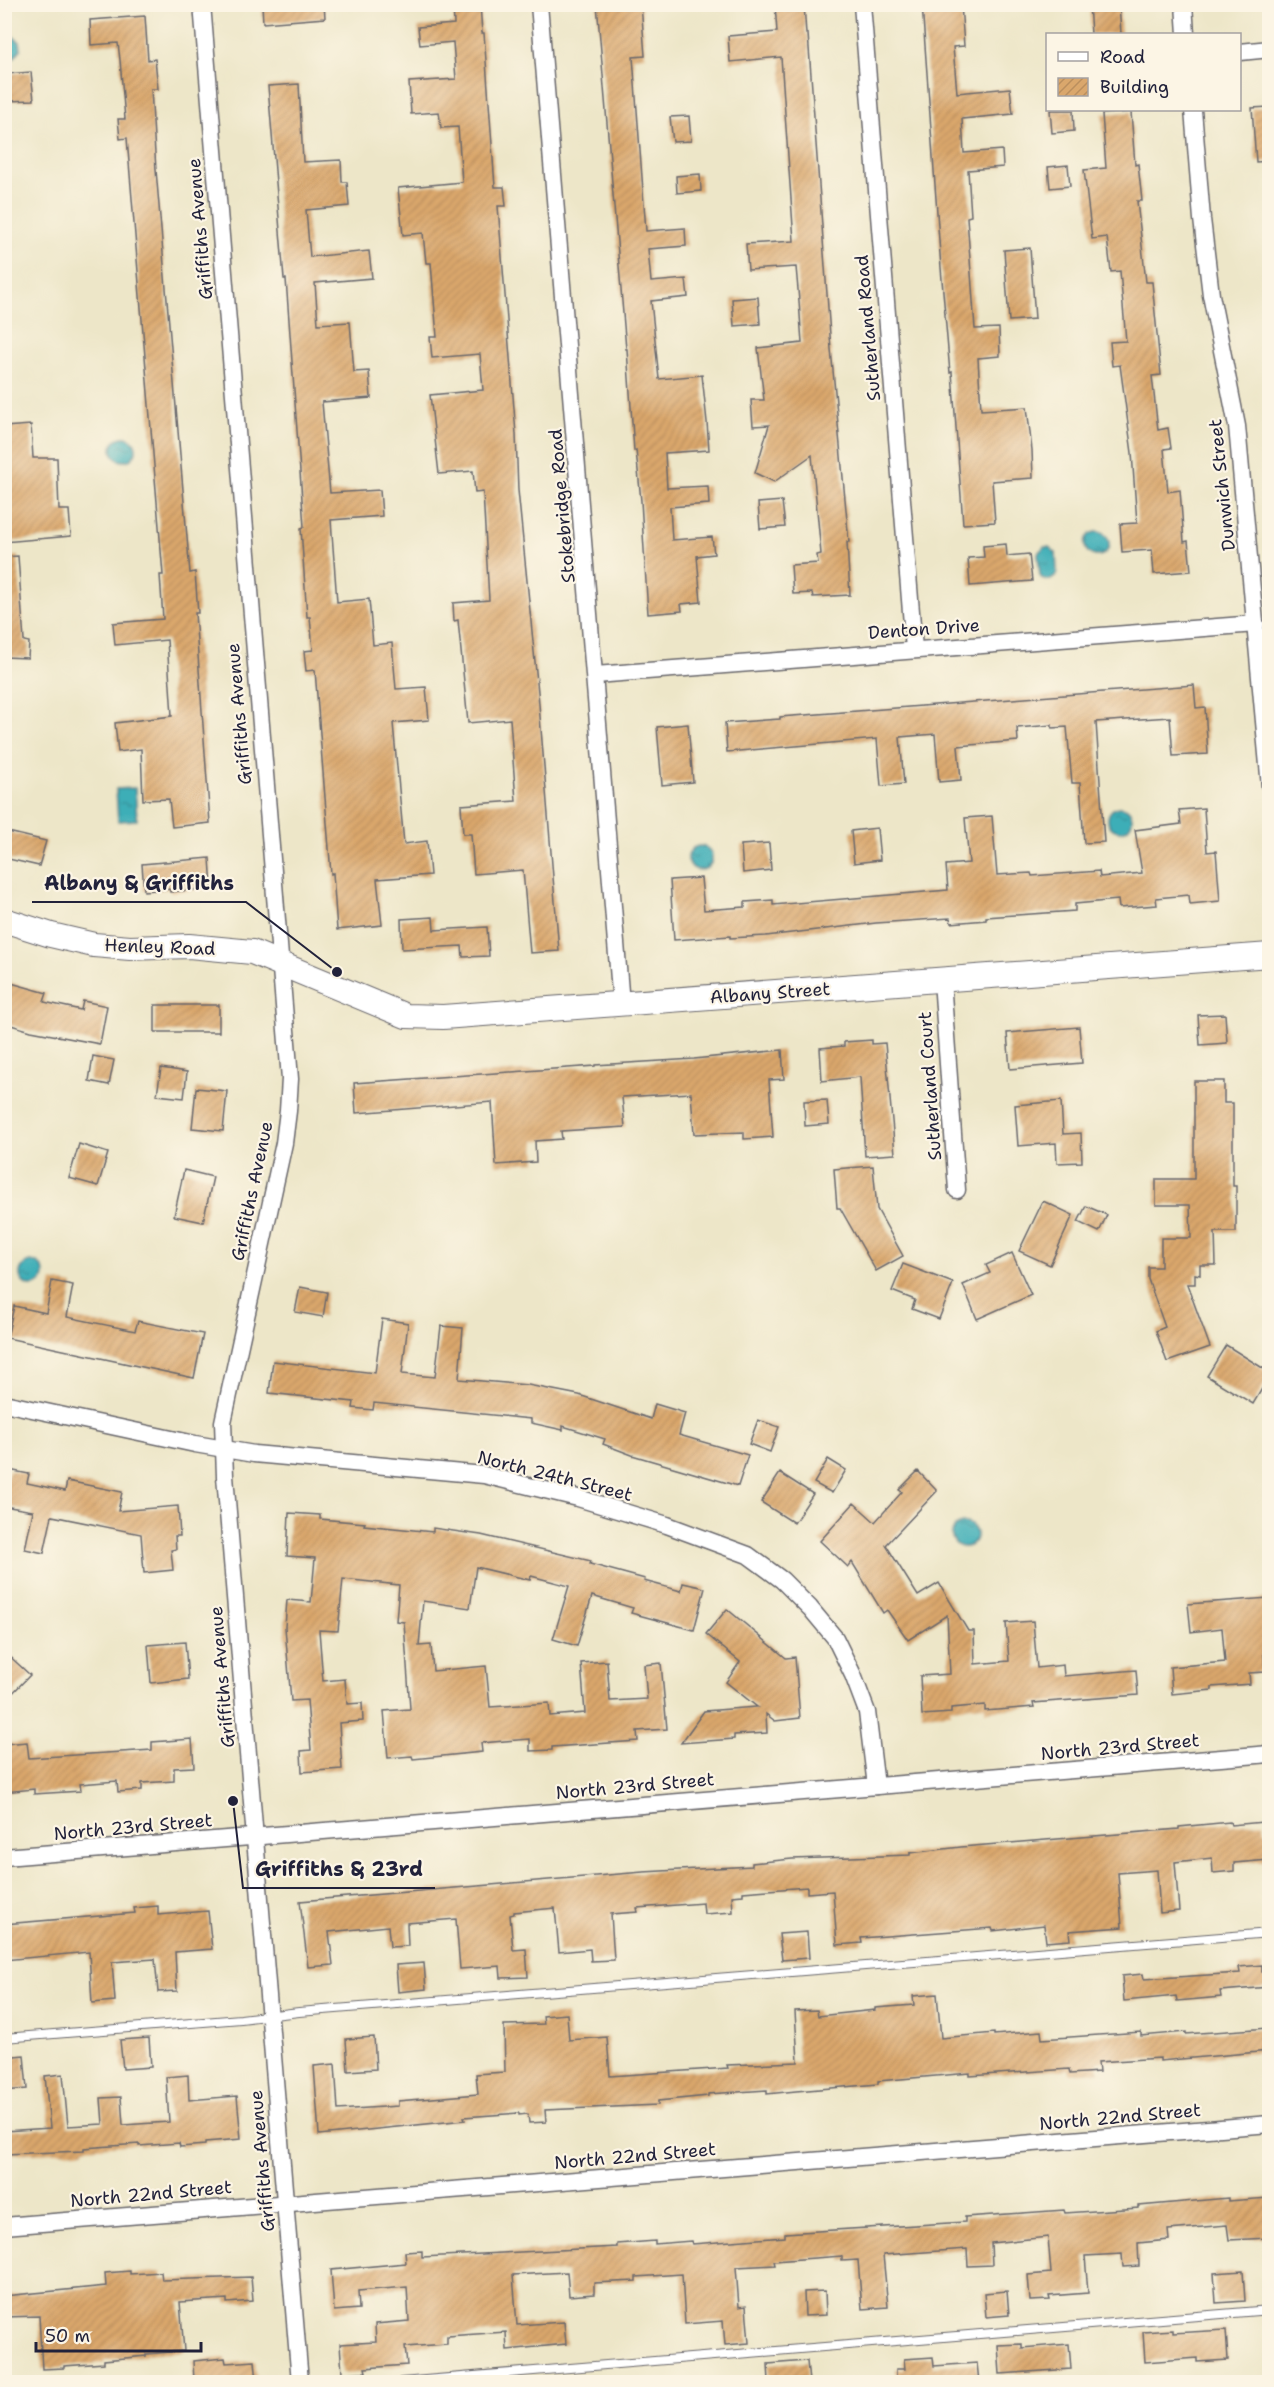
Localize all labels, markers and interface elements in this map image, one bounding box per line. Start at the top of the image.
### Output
legend [1046,33,1241,111]
text: Road [1100,45,1145,69]
text: Building [1100,75,1169,99]
street label: Griffiths Avenue [182,157,218,301]
street label: Sutherland Road [850,254,886,402]
street label: Dunwich Street [1203,418,1241,552]
street label: Stokebridge Road [543,428,581,584]
street label: Denton Drive [867,613,981,645]
street label: Griffiths Avenue [221,642,257,786]
callout: Albany & Griffiths [32,864,246,902]
text: Albany & Griffiths [44,870,234,896]
street label: Henley Road [104,933,216,961]
street label: Albany Street [709,977,831,1009]
street label: Sutherland Court [913,1011,947,1161]
street label: Griffiths Avenue [225,1119,279,1263]
street label: North 24th Street [475,1445,635,1507]
street label: Griffiths Avenue [204,1605,240,1749]
street label: North 23rd Street [1040,1728,1200,1766]
street label: North 23rd Street [555,1767,715,1805]
street label: North 23rd Street [53,1808,213,1846]
callout: Griffiths & 23rd [243,1850,435,1888]
text: Griffiths & 23rd [255,1856,423,1882]
street label: Griffiths Avenue [244,2089,280,2233]
street label: North 22nd Street [1038,2098,1202,2136]
street label: North 22nd Street [553,2137,717,2175]
street label: North 22nd Street [69,2175,233,2213]
scale bar [36,2315,201,2353]
text: 50 m [45,2324,90,2348]

